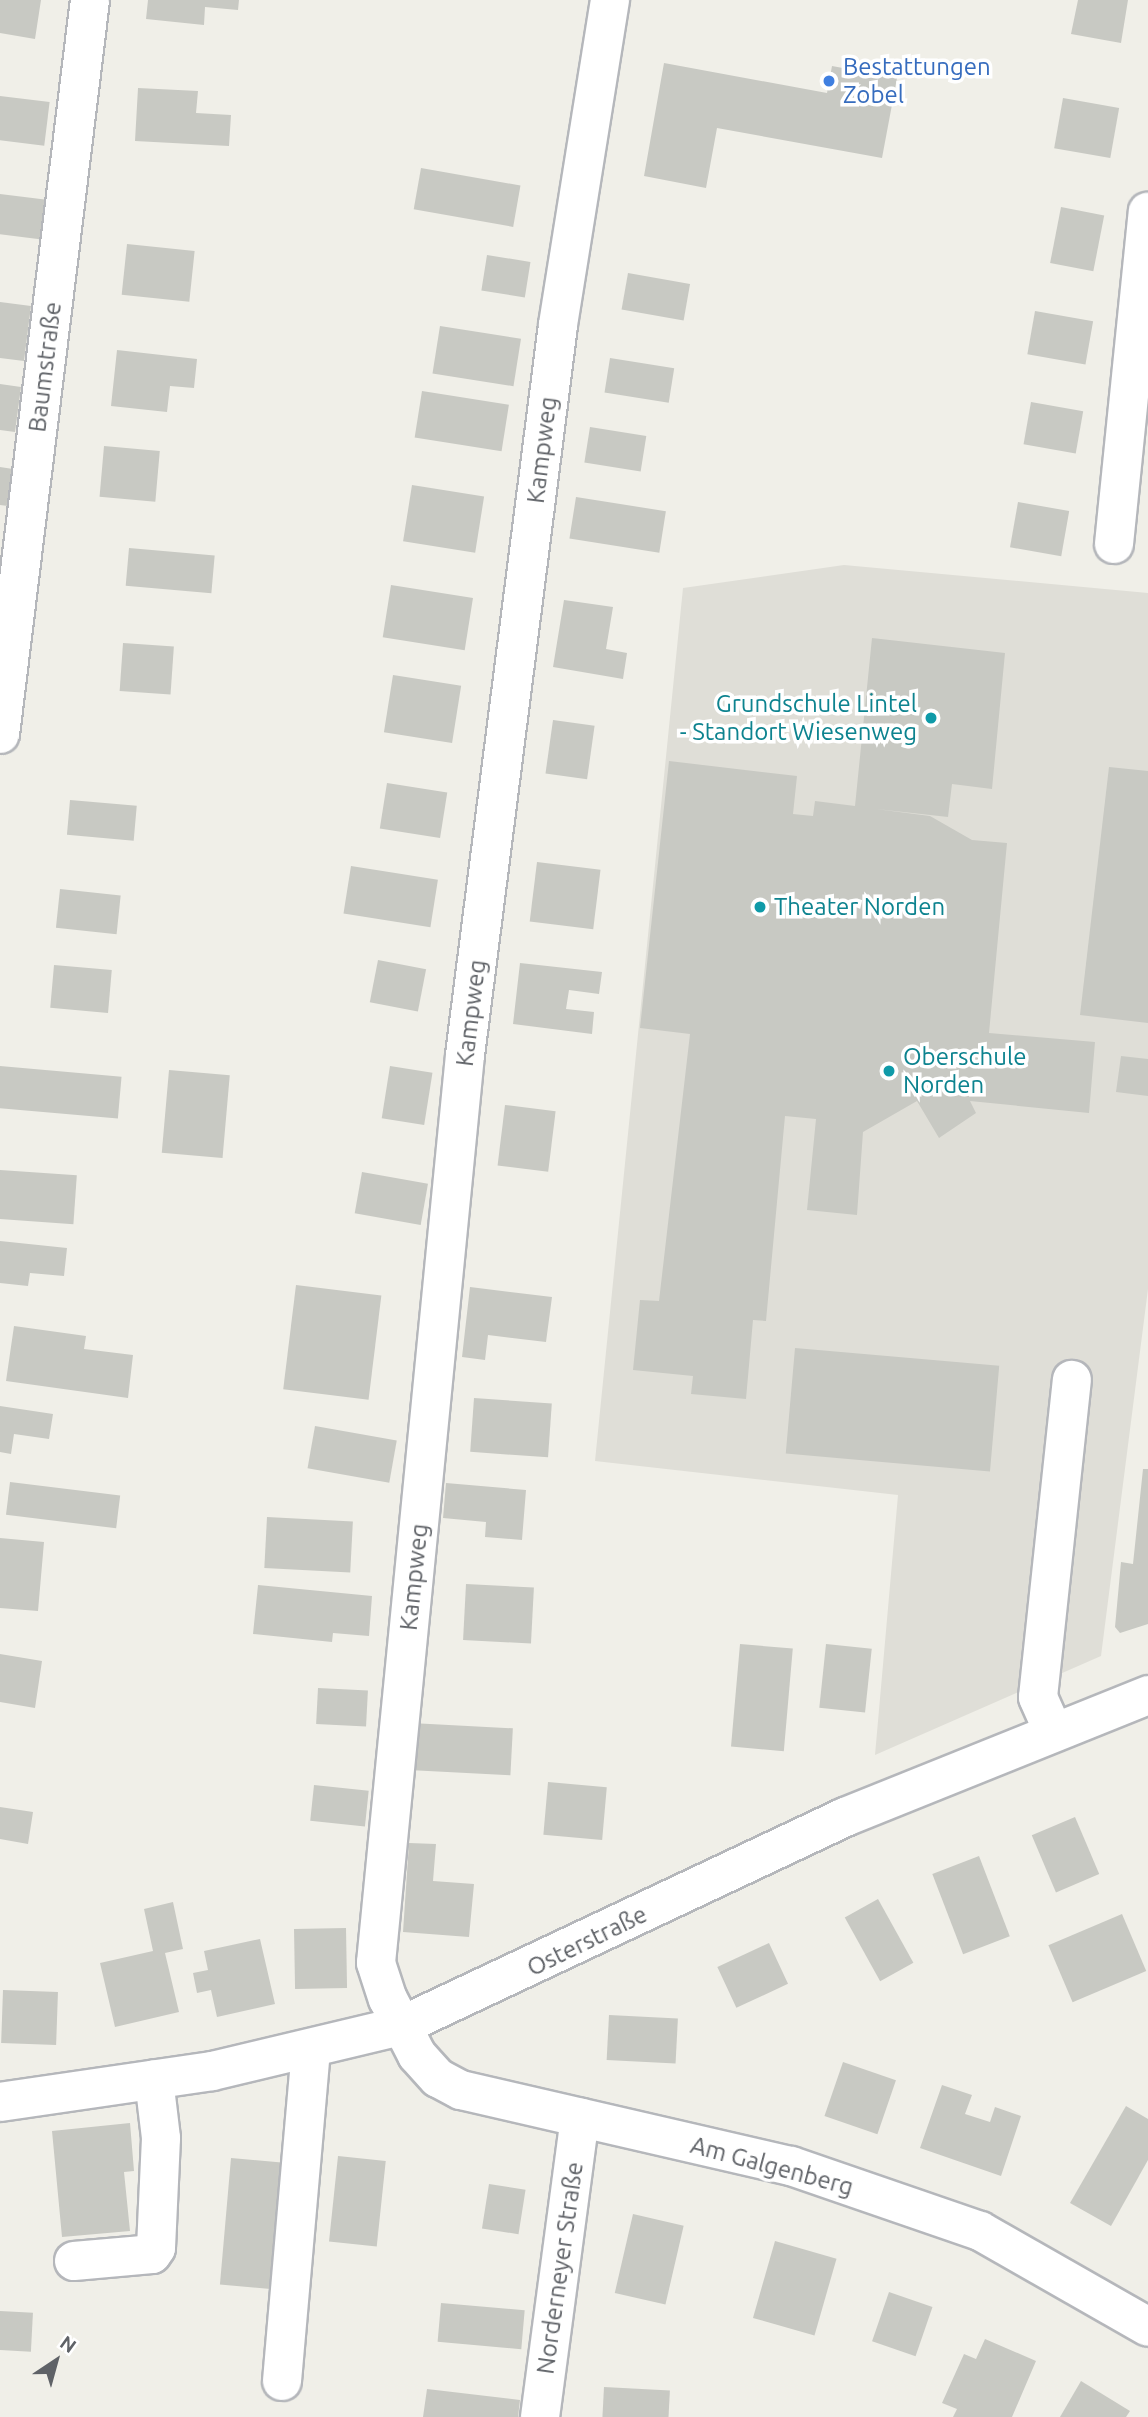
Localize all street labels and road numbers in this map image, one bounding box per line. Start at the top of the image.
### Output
street label: Baumstraße [23,300,67,434]
street label: Kampweg [521,395,563,505]
street label: Kampweg [450,958,492,1068]
street label: Kampweg [394,1522,434,1632]
street label: Osterstraße [522,1900,652,1982]
street label: Am Galgenberg [687,2130,857,2202]
street label: Norderneyer Straße [531,2160,589,2376]

